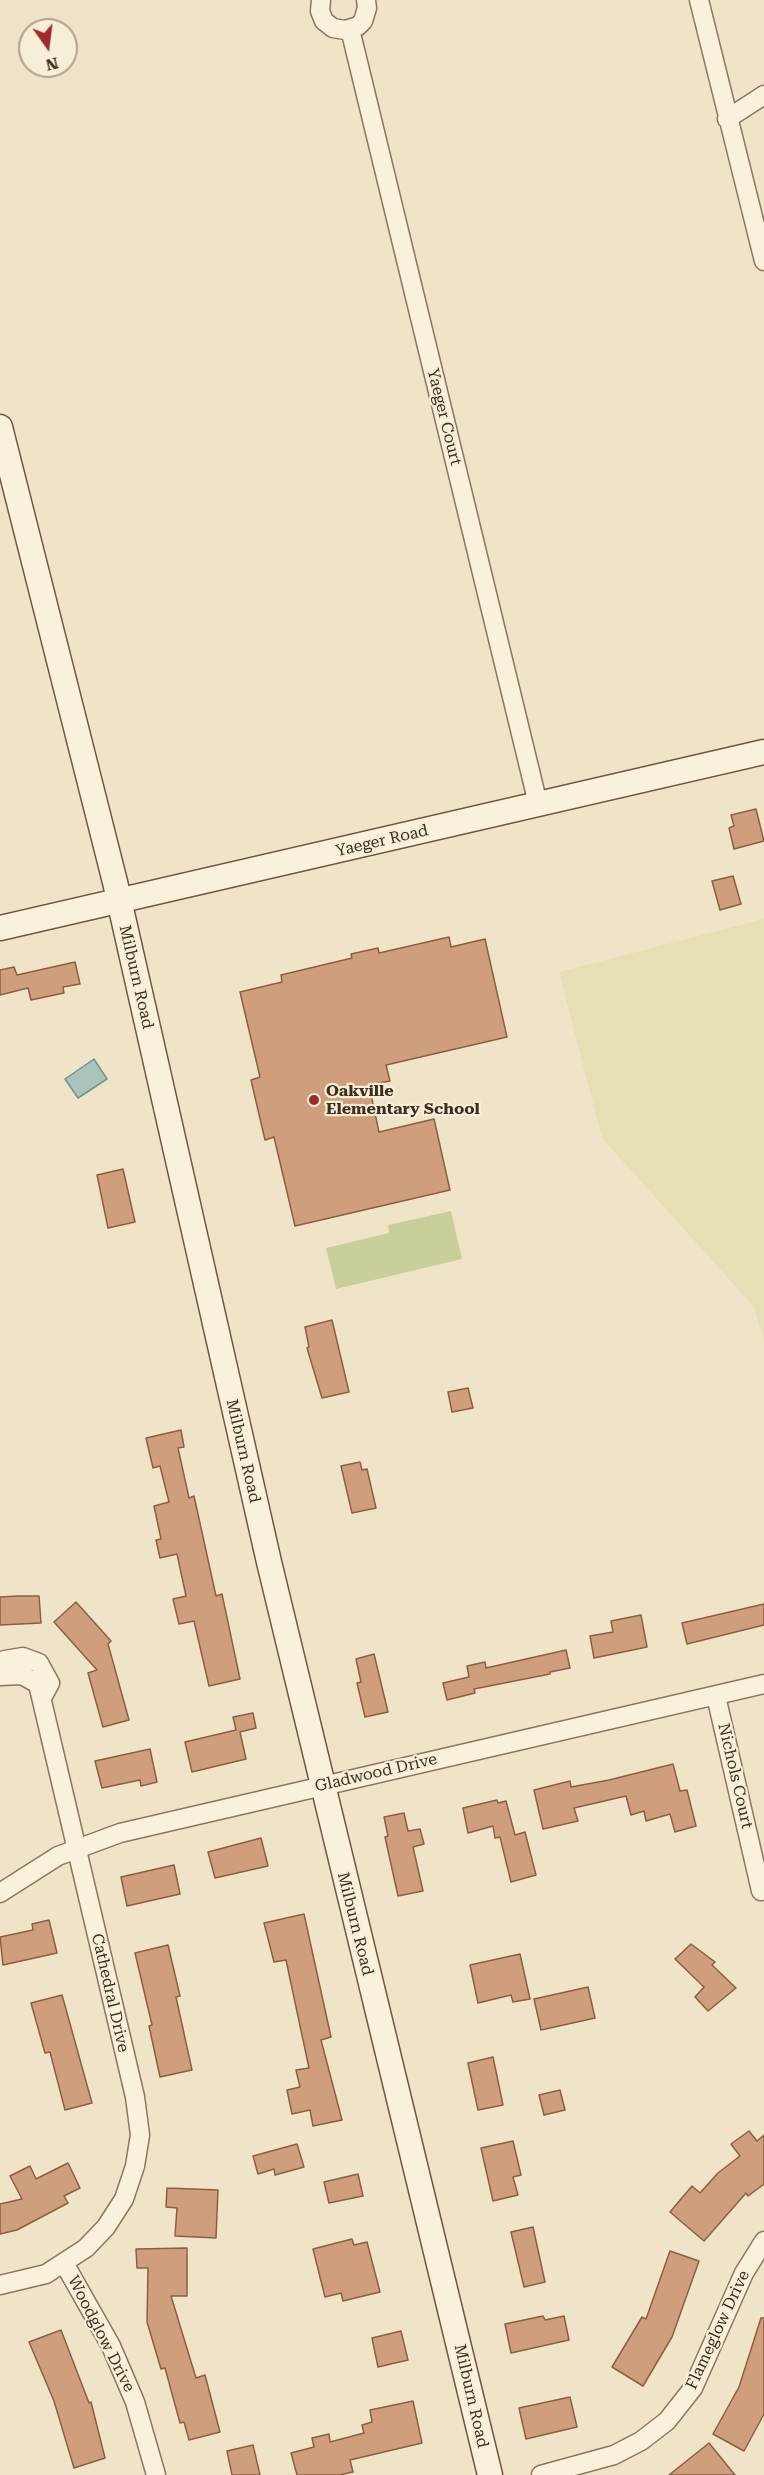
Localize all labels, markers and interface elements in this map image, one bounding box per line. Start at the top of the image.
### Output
north arrow [18,18,78,78]
text: N [44,53,60,75]
street label: Yaeger Court [423,367,465,467]
street label: Yaeger Road [334,821,430,861]
street label: Milburn Road [115,923,157,1031]
place label: Oakville Elementary School [326,1081,480,1119]
marker: Oakville Elementary School [307,1093,321,1107]
street label: Milburn Road [222,1397,264,1505]
street label: Nichols Court [714,1721,756,1831]
street label: Gladwood Drive [313,1750,439,1796]
street label: Milburn Road [333,1870,377,1978]
street label: Cathedral Drive [87,1932,133,2054]
street label: Flameglow Drive [682,2267,754,2393]
street label: Woodglow Drive [63,2273,139,2395]
street label: Milburn Road [450,2342,492,2450]

